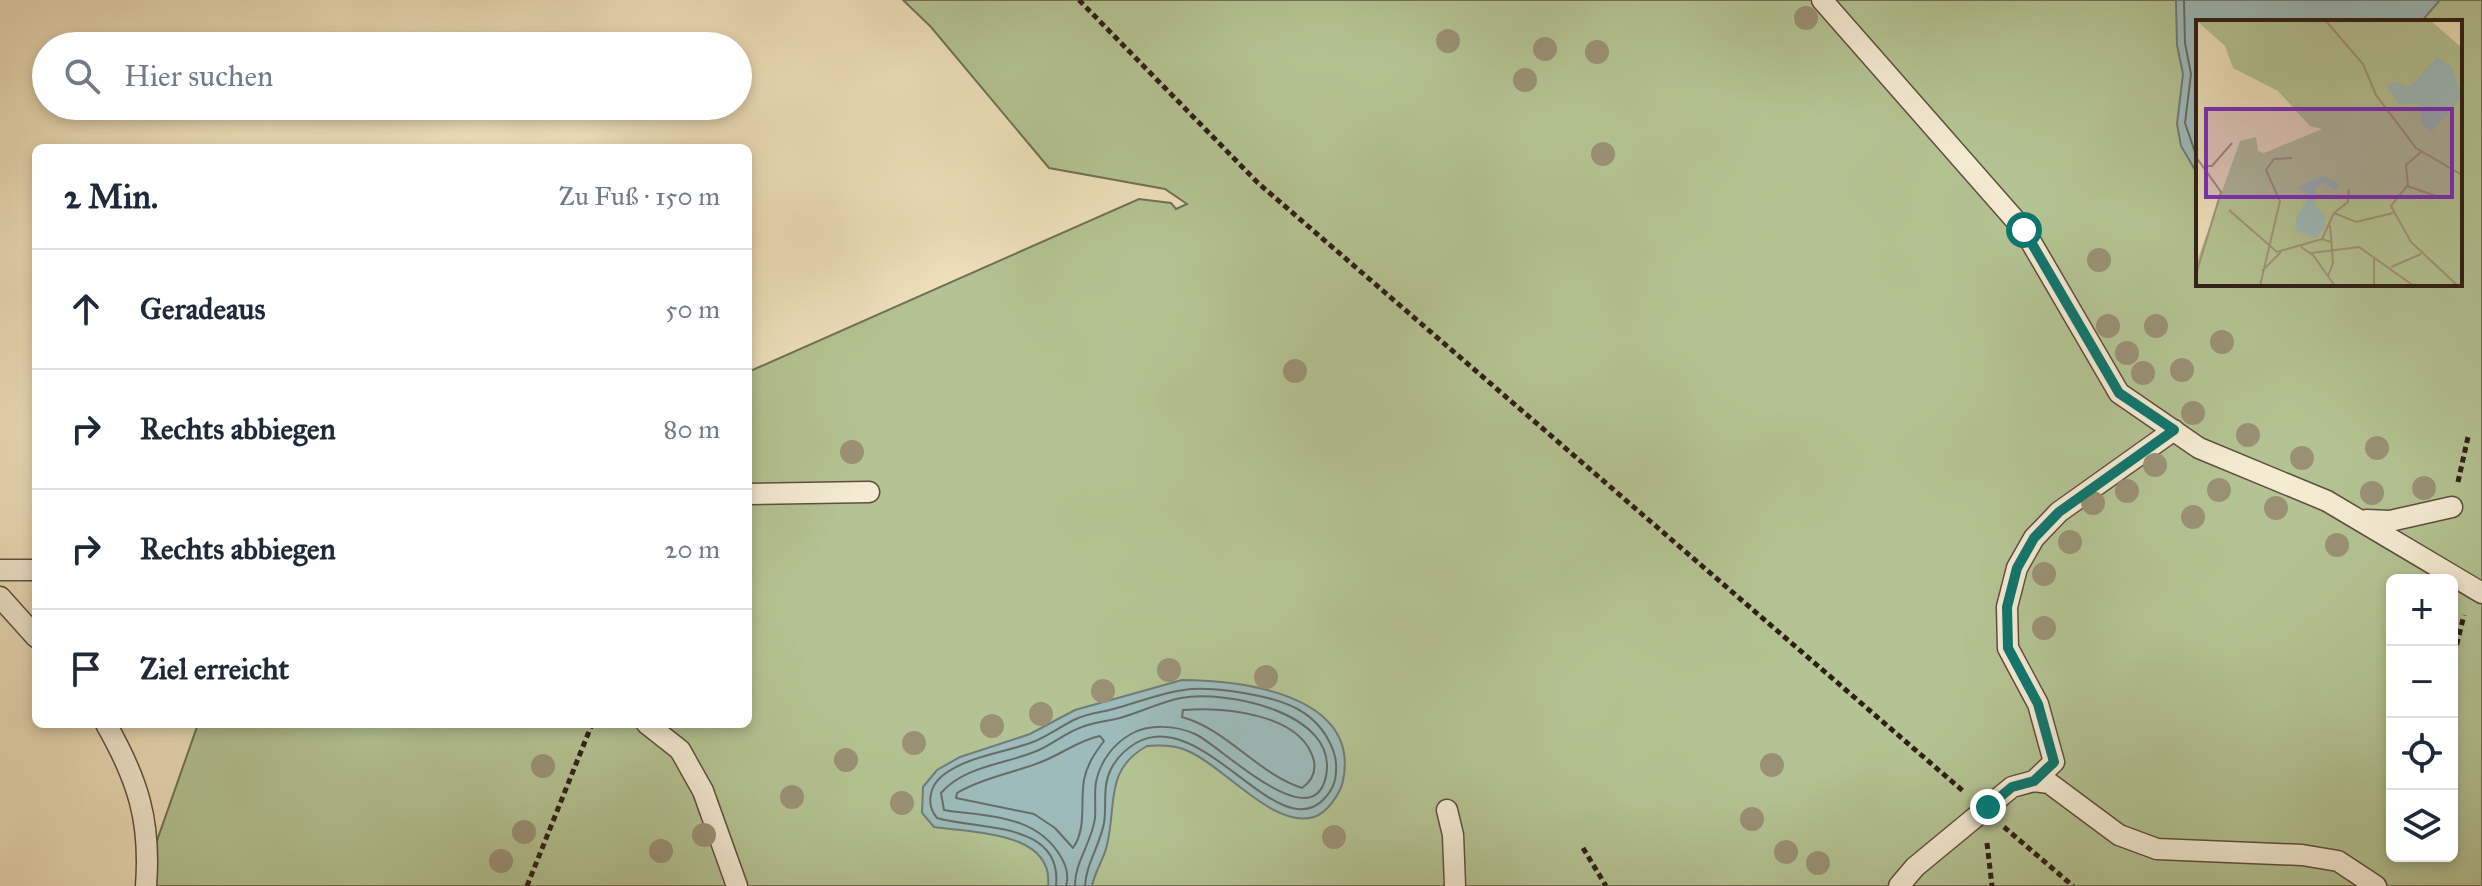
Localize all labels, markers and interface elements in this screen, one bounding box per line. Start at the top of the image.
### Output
inset map [2196,20,2462,286]
search box [32,32,752,120]
icon: search [60,54,104,98]
text: Hier suchen [124,58,273,94]
text: 2 Min. [64,176,158,217]
text: Zu Fuß · 150 m [559,180,720,212]
route start [2006,212,2042,248]
icon: ahead [64,287,108,331]
text: Geradeaus [140,291,266,327]
text: 50 m [665,293,720,325]
icon: right [64,407,108,451]
text: Rechts abbiegen [140,411,336,447]
text: 80 m [664,413,720,445]
icon: right [64,527,108,571]
text: Rechts abbiegen [140,531,336,567]
text: 20 m [665,533,720,565]
map controls [2386,574,2458,862]
button: + [2386,574,2458,646]
button: − [2386,646,2458,718]
icon: arrive [64,647,108,691]
text: Ziel erreicht [140,651,289,687]
button: locate [2386,718,2458,790]
route end [1970,789,2006,825]
button: layers [2386,790,2458,862]

